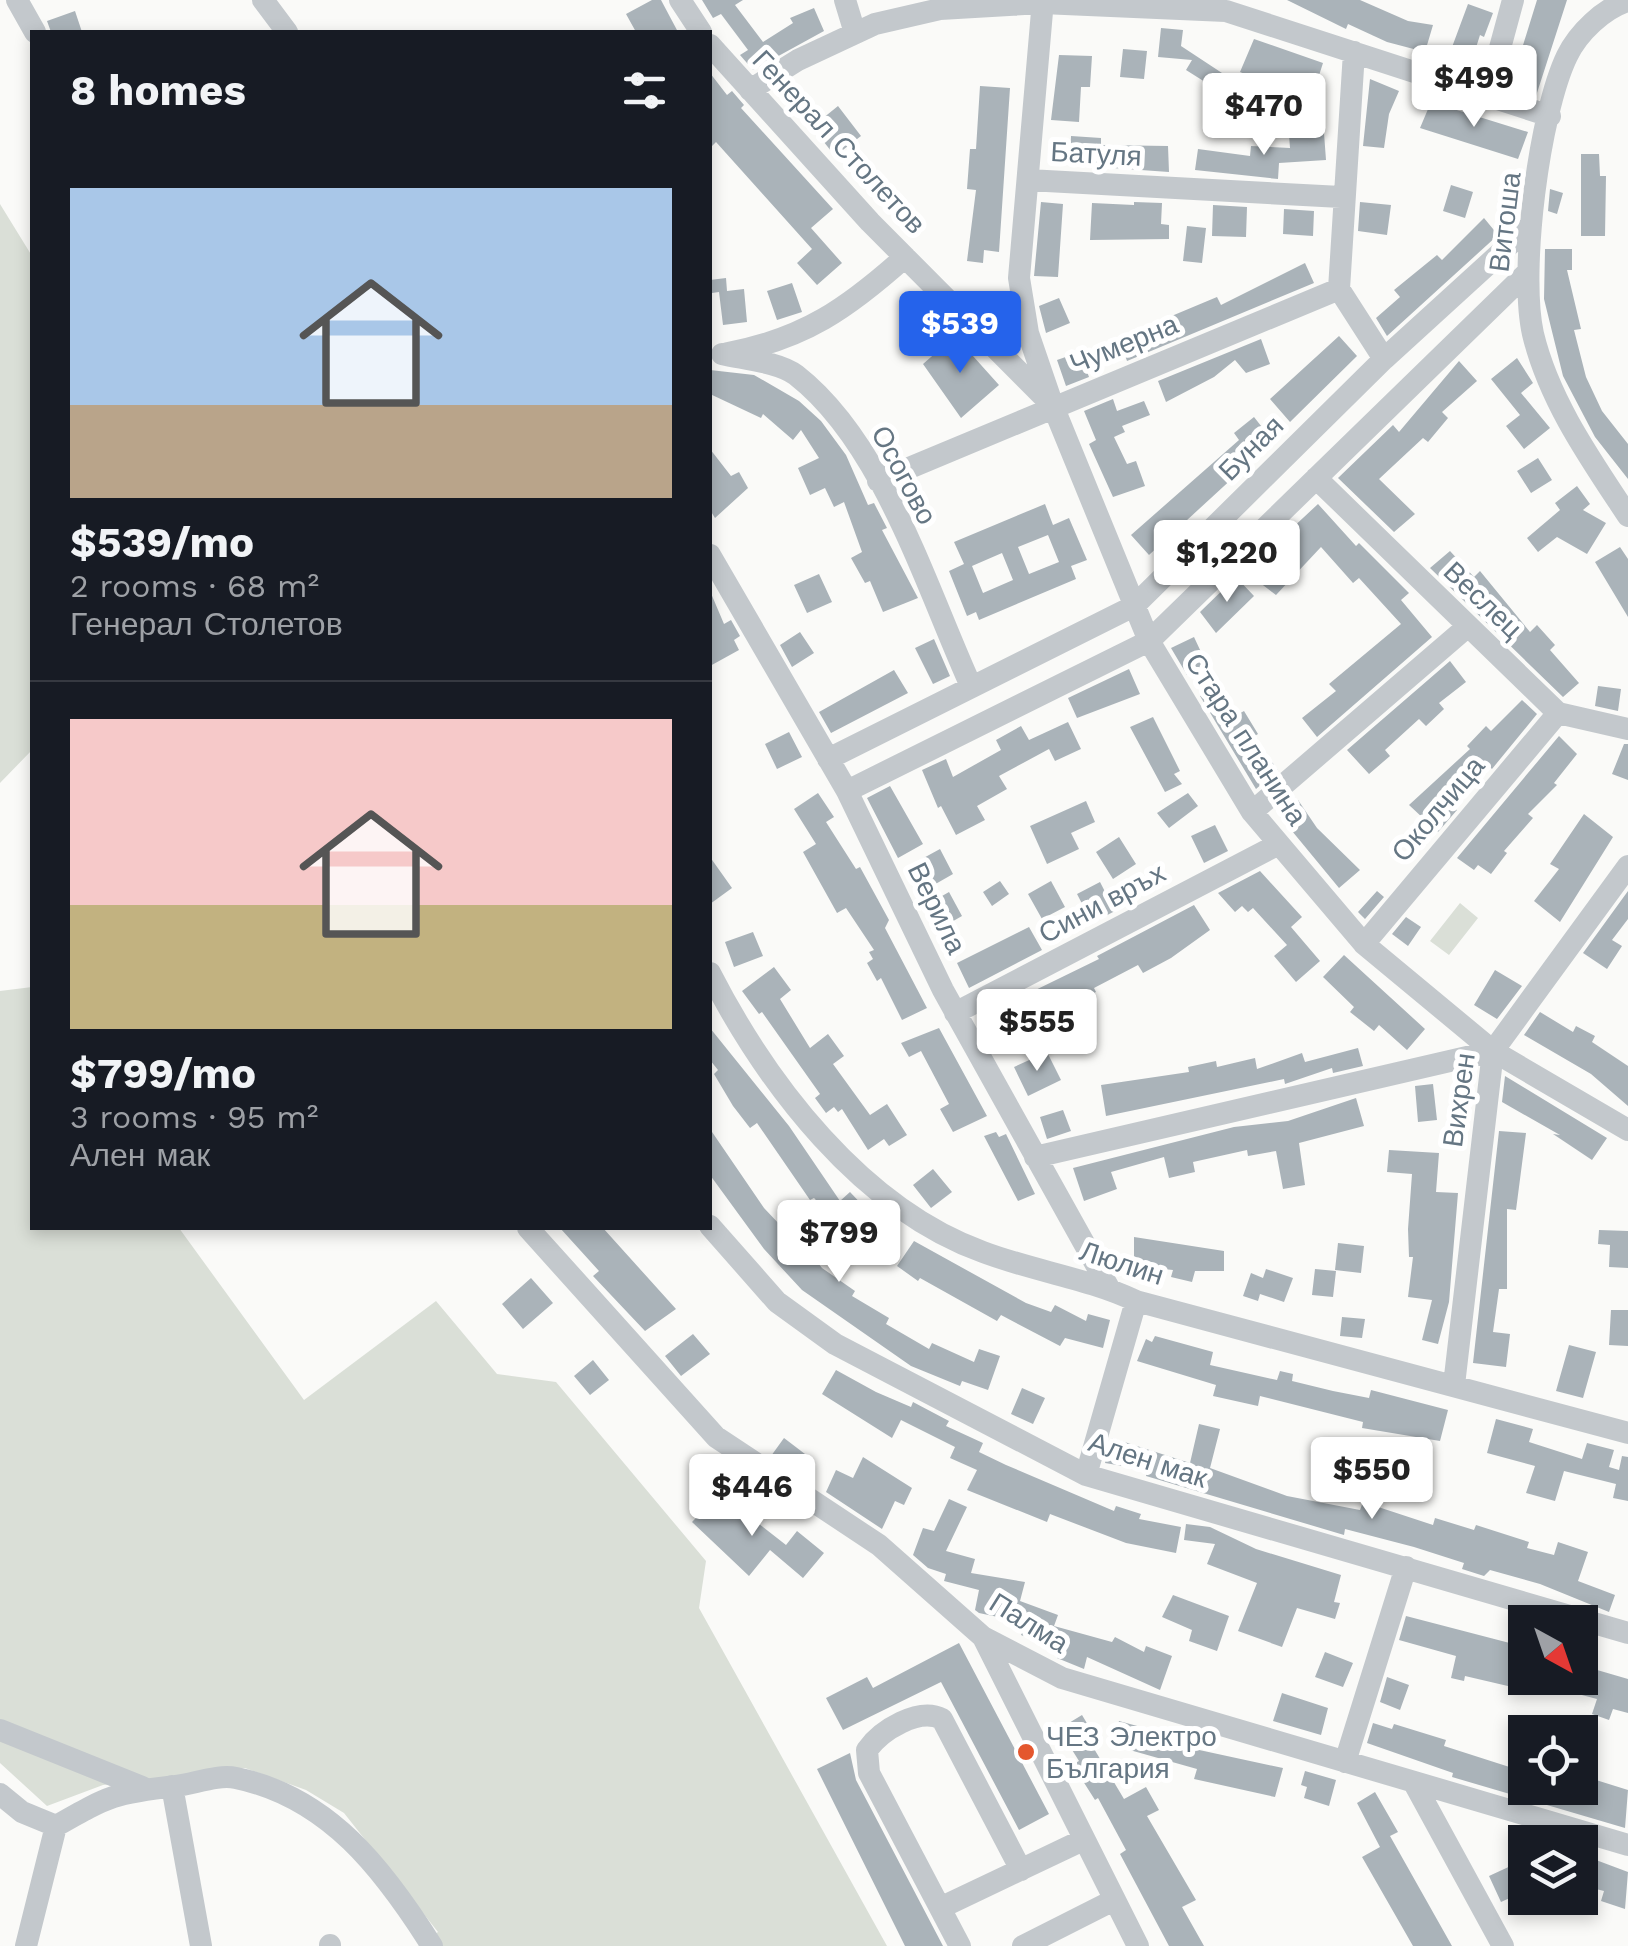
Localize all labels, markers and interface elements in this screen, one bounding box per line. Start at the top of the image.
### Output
street label: Генерал Столетов [746,44,932,240]
pin: $499 [1415,45,1533,130]
text: $499 [1434,58,1514,96]
icon: filters [617,63,672,118]
text: 8 homes [70,66,246,115]
pin: $470 [1205,73,1323,158]
text: $470 [1225,86,1303,124]
street label: Батуля [1050,135,1142,173]
street label: Витоша [1483,170,1528,274]
icon: home [281,253,461,433]
pin: $539 [901,291,1019,376]
text: $539 [921,304,999,342]
street label: Чумерна [1065,307,1183,381]
street label: Буная [1212,409,1290,487]
street label: Осогово [864,420,944,530]
text: $539/mo [70,518,254,567]
pin: $1,220 [1146,520,1308,605]
text: $1,220 [1176,533,1278,571]
street label: Веслец [1437,555,1529,645]
text: 2 rooms · 68 m² [70,567,319,605]
text: Генерал Столетов [70,605,343,643]
street label: Стара планина [1178,647,1314,831]
street label: Околчица [1385,749,1492,868]
icon: home [281,784,461,964]
street label: Сини връх [1033,856,1171,950]
street label: Верила [901,857,973,959]
pin: $555 [978,989,1096,1074]
text: $555 [999,1002,1075,1040]
text: $799/mo [70,1049,256,1098]
street label: Вихрен [1436,1051,1482,1149]
text: 3 rooms · 95 m² [70,1098,318,1136]
text: Ален мак [70,1136,210,1174]
pin: $799 [780,1200,898,1285]
text: $799 [799,1213,879,1251]
street label: Люлин [1076,1234,1168,1292]
street label: Ален мак [1085,1425,1212,1495]
pin: $550 [1313,1437,1431,1522]
text: $550 [1333,1450,1411,1488]
pin: $446 [693,1454,811,1539]
text: $446 [711,1467,793,1505]
street label: Палма [983,1586,1075,1660]
north arrow [1508,1605,1598,1695]
map controls [1508,1605,1598,1915]
button: locate [1508,1715,1598,1805]
place label: ЧЕЗ Электро България [1046,1720,1217,1785]
marker: ЧЕЗ Электро България [1015,1741,1037,1763]
button: layers [1508,1825,1598,1915]

